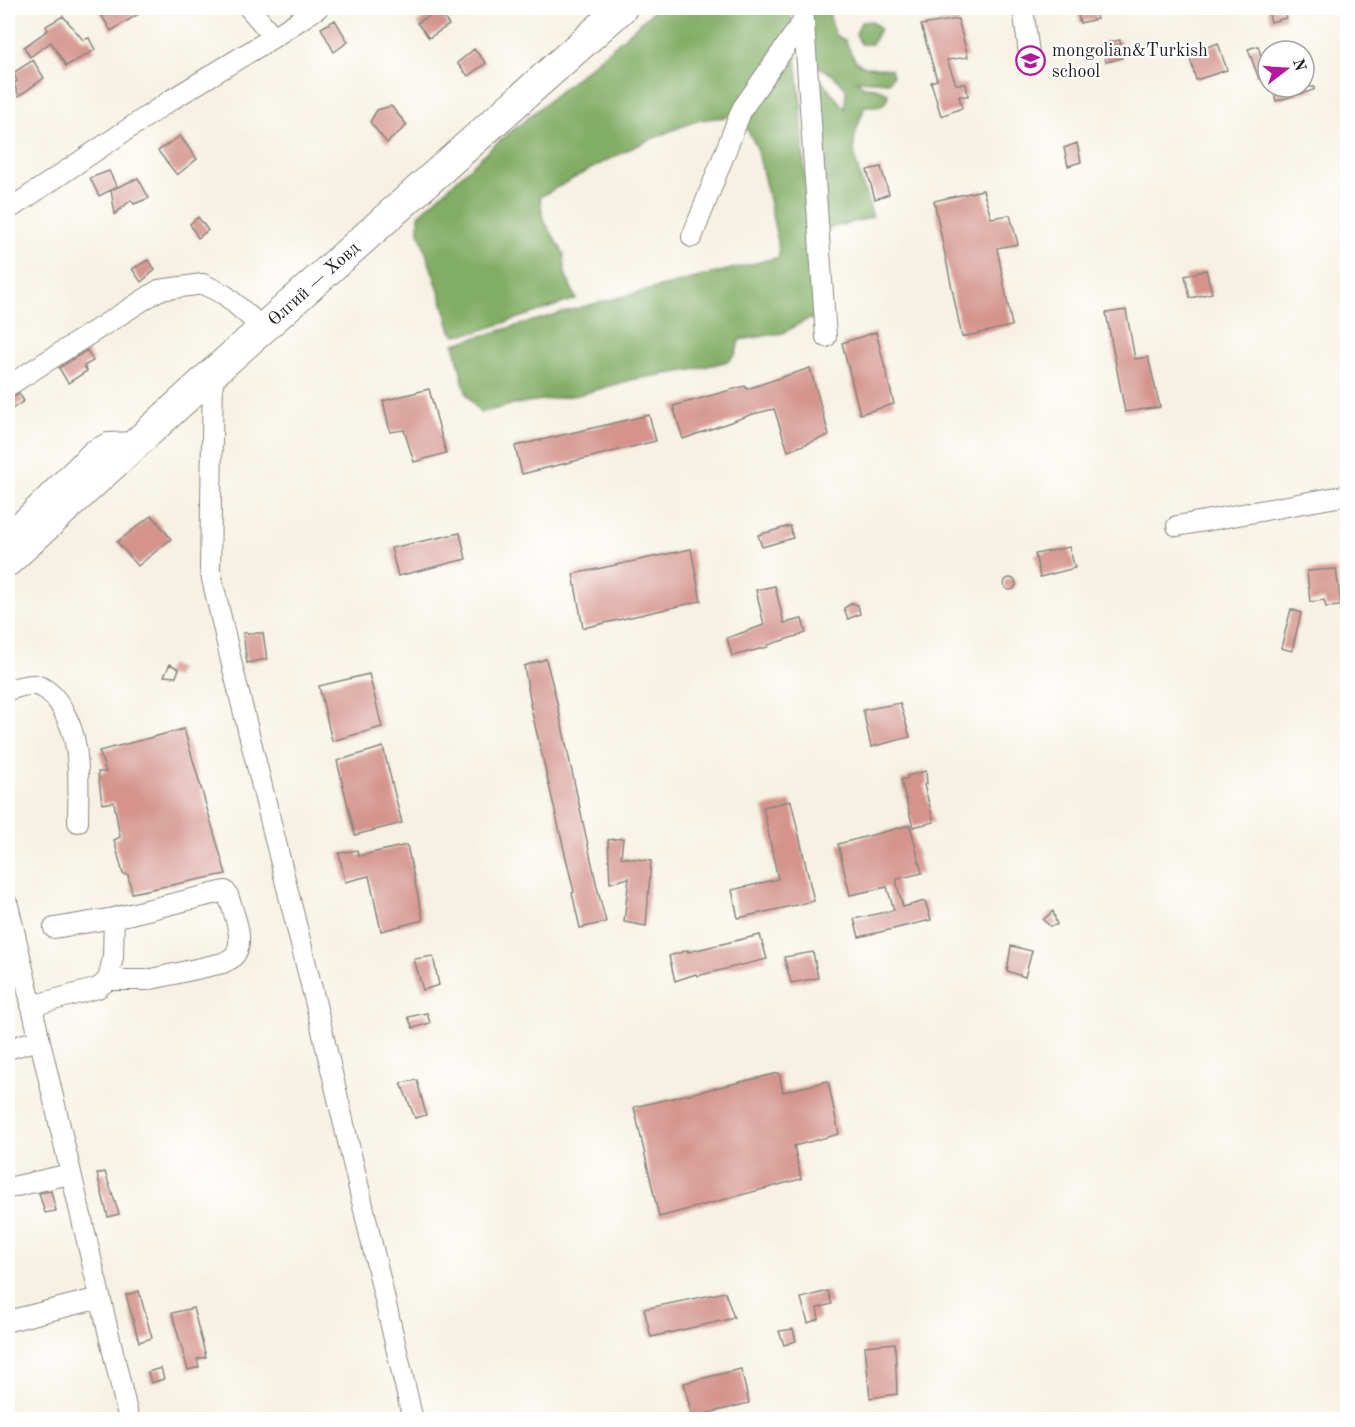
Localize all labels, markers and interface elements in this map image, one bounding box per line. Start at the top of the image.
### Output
north arrow [1256,39,1316,99]
place label: mongolian&Turkish school [1052,42,1208,81]
school or university icon: mongolian&Turkish school [1015,45,1047,77]
text: N [1289,57,1308,74]
street label: Өлгий — Ховд [265,238,363,329]

